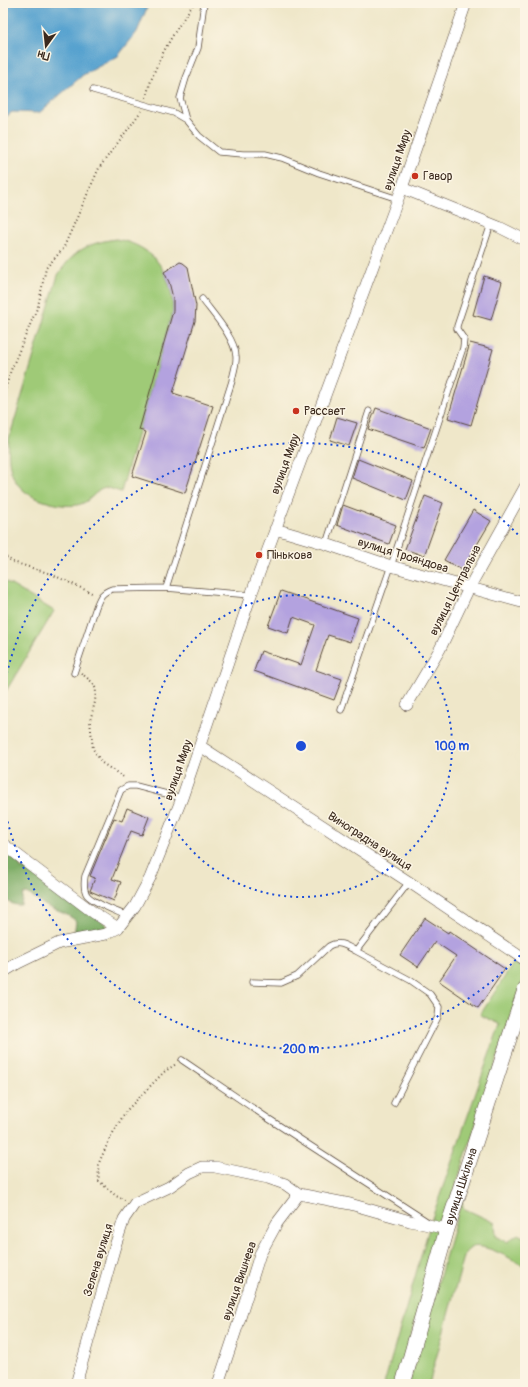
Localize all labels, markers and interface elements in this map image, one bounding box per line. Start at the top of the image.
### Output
north arrow [26,26,66,66]
text: Пн [36,47,51,63]
street label: вулиця Миру [380,128,415,192]
place label: Гавор [423,169,453,184]
marker: Гавор [410,171,420,181]
place label: Рассвет [304,404,346,419]
marker: Рассвет [291,406,301,416]
street label: вулиця Миру [268,432,303,496]
street label: вулиця Трояндова [356,535,450,577]
street label: вулиця Центральна [426,542,485,638]
place label: Пінькова [267,548,312,563]
marker: Пінькова [254,550,264,560]
street label: вулиця Миру [161,738,196,802]
centre of rings [294,739,308,753]
text: 100 m [435,739,470,754]
street label: Виноградна вулиця [325,809,415,874]
text: 200 m [283,1042,320,1057]
street label: вулиця Шкільна [442,1146,481,1227]
street label: Зелена вулиця [80,1222,117,1298]
street label: вулиця Вишнева [219,1239,260,1323]

